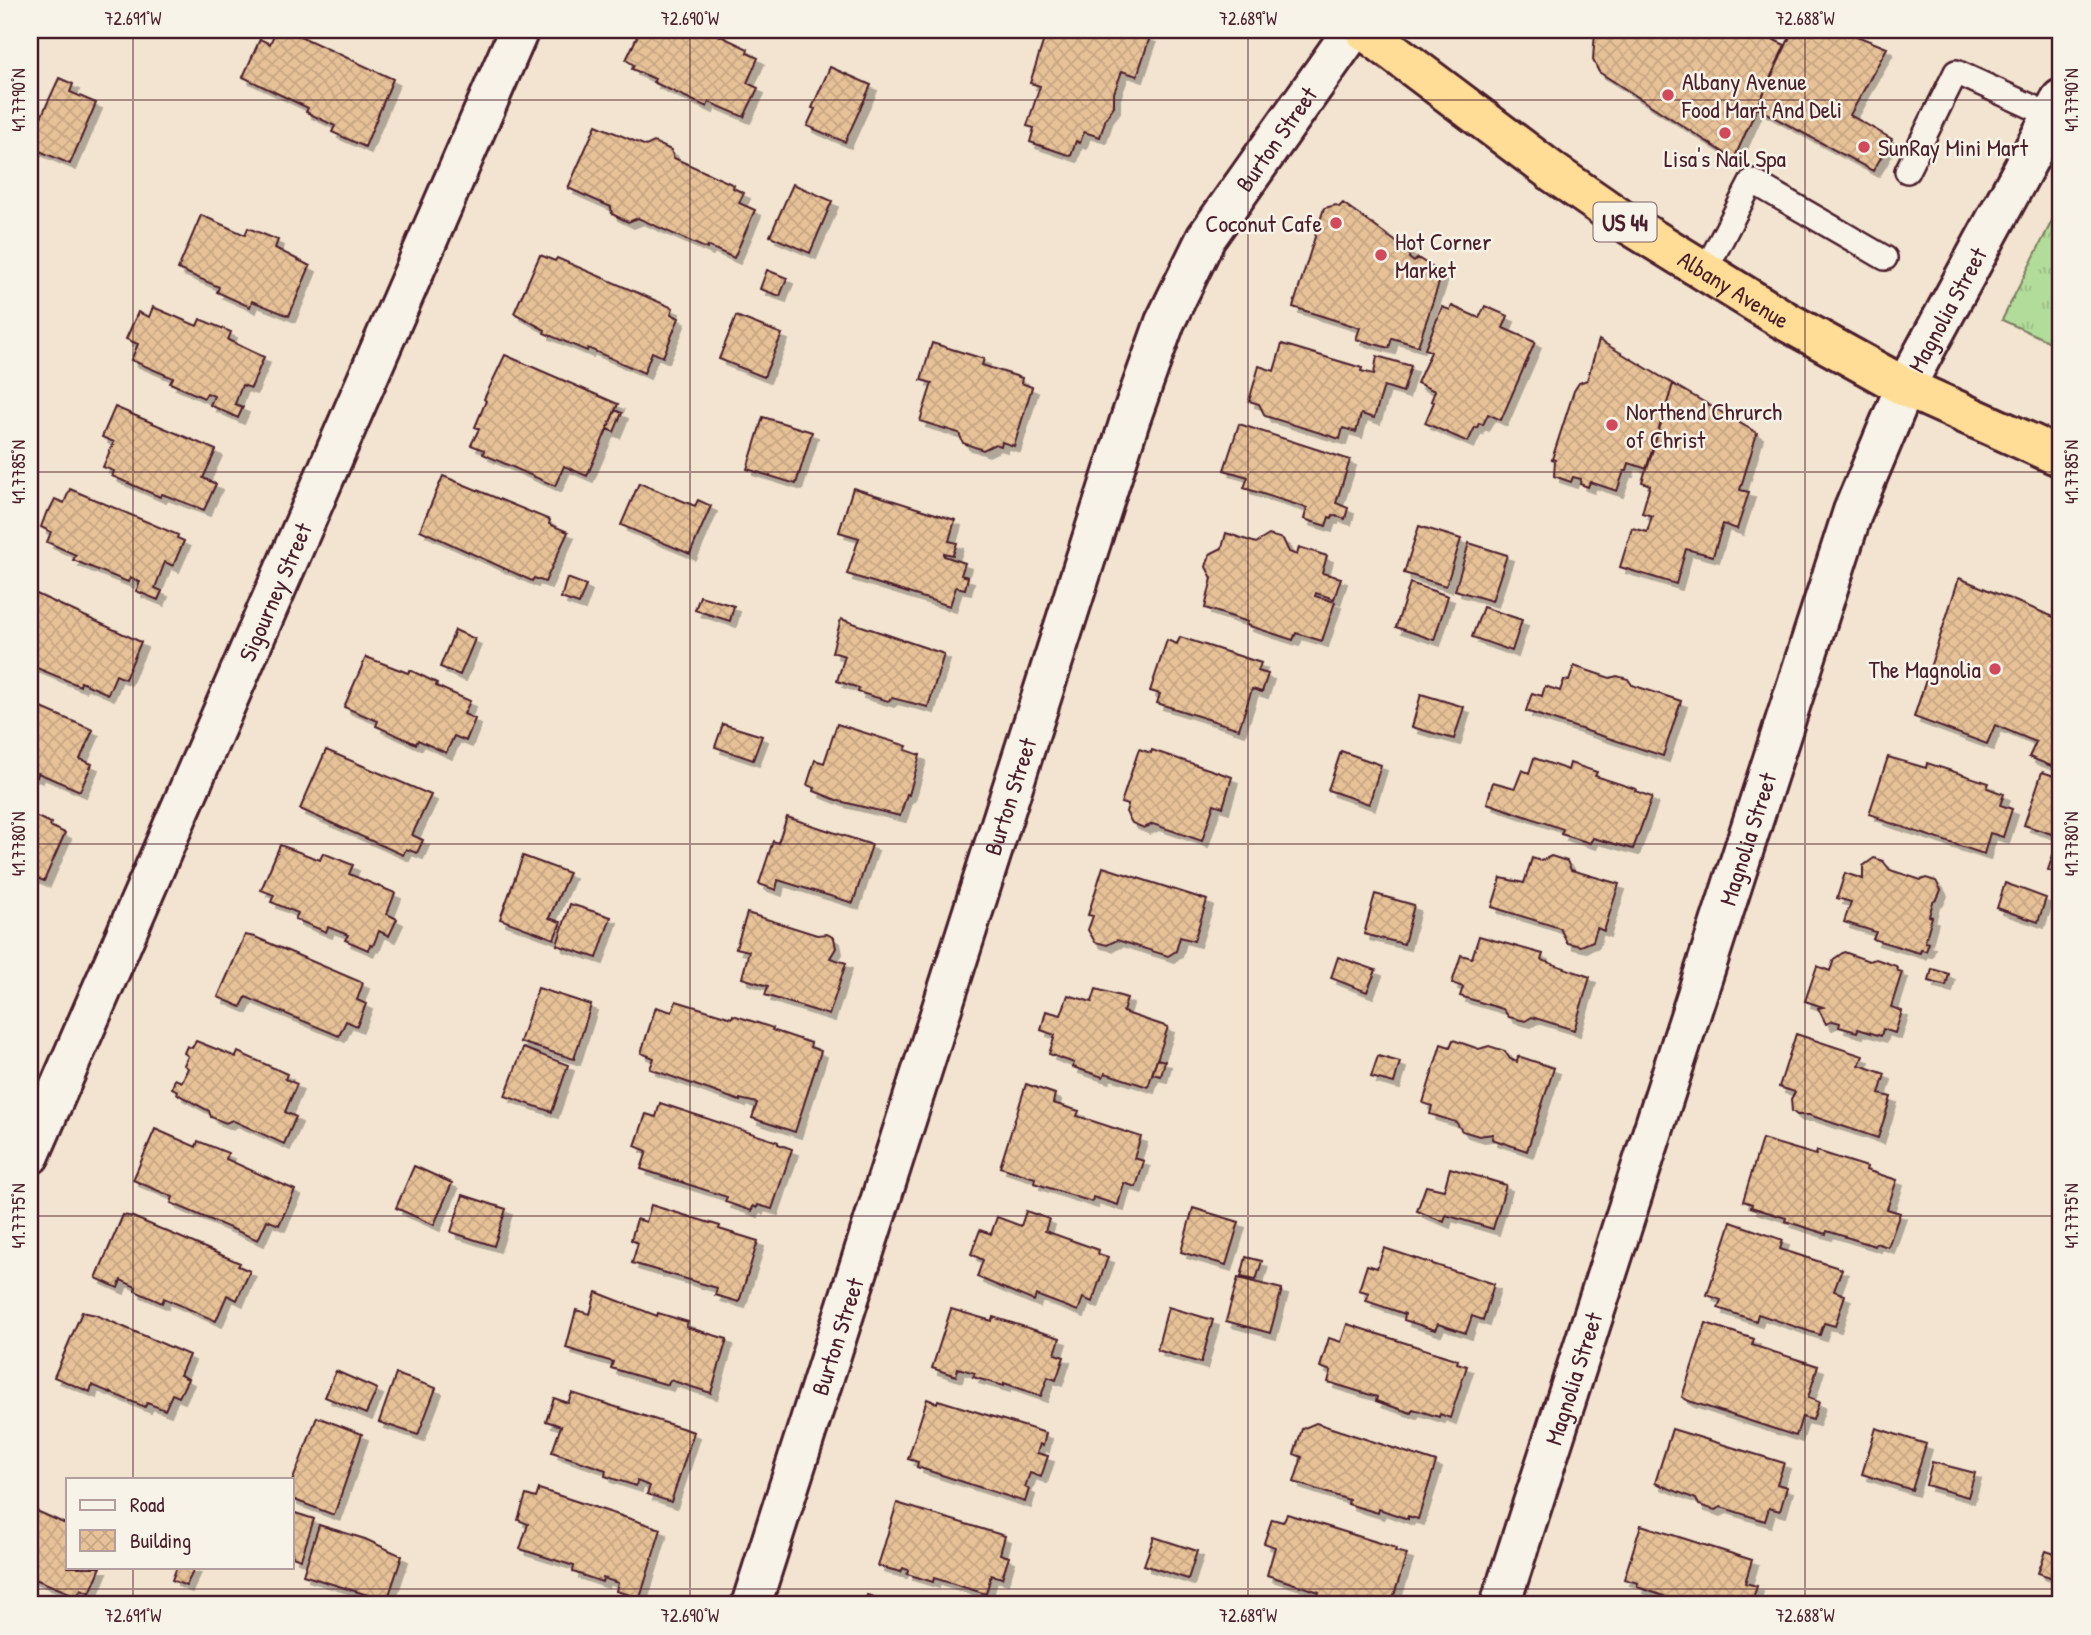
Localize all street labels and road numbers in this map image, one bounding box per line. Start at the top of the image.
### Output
street label: Burton Street [1228,80,1325,198]
road number: US 44 [1594,202,1656,242]
street label: Magnolia Street [1900,241,1994,378]
street label: Albany Avenue [1672,243,1796,336]
street label: Sigourney Street [231,517,319,666]
street label: Burton Street [976,733,1044,859]
street label: Magnolia Street [1711,768,1784,909]
street label: Burton Street [803,1273,871,1399]
street label: Magnolia Street [1537,1307,1610,1449]

